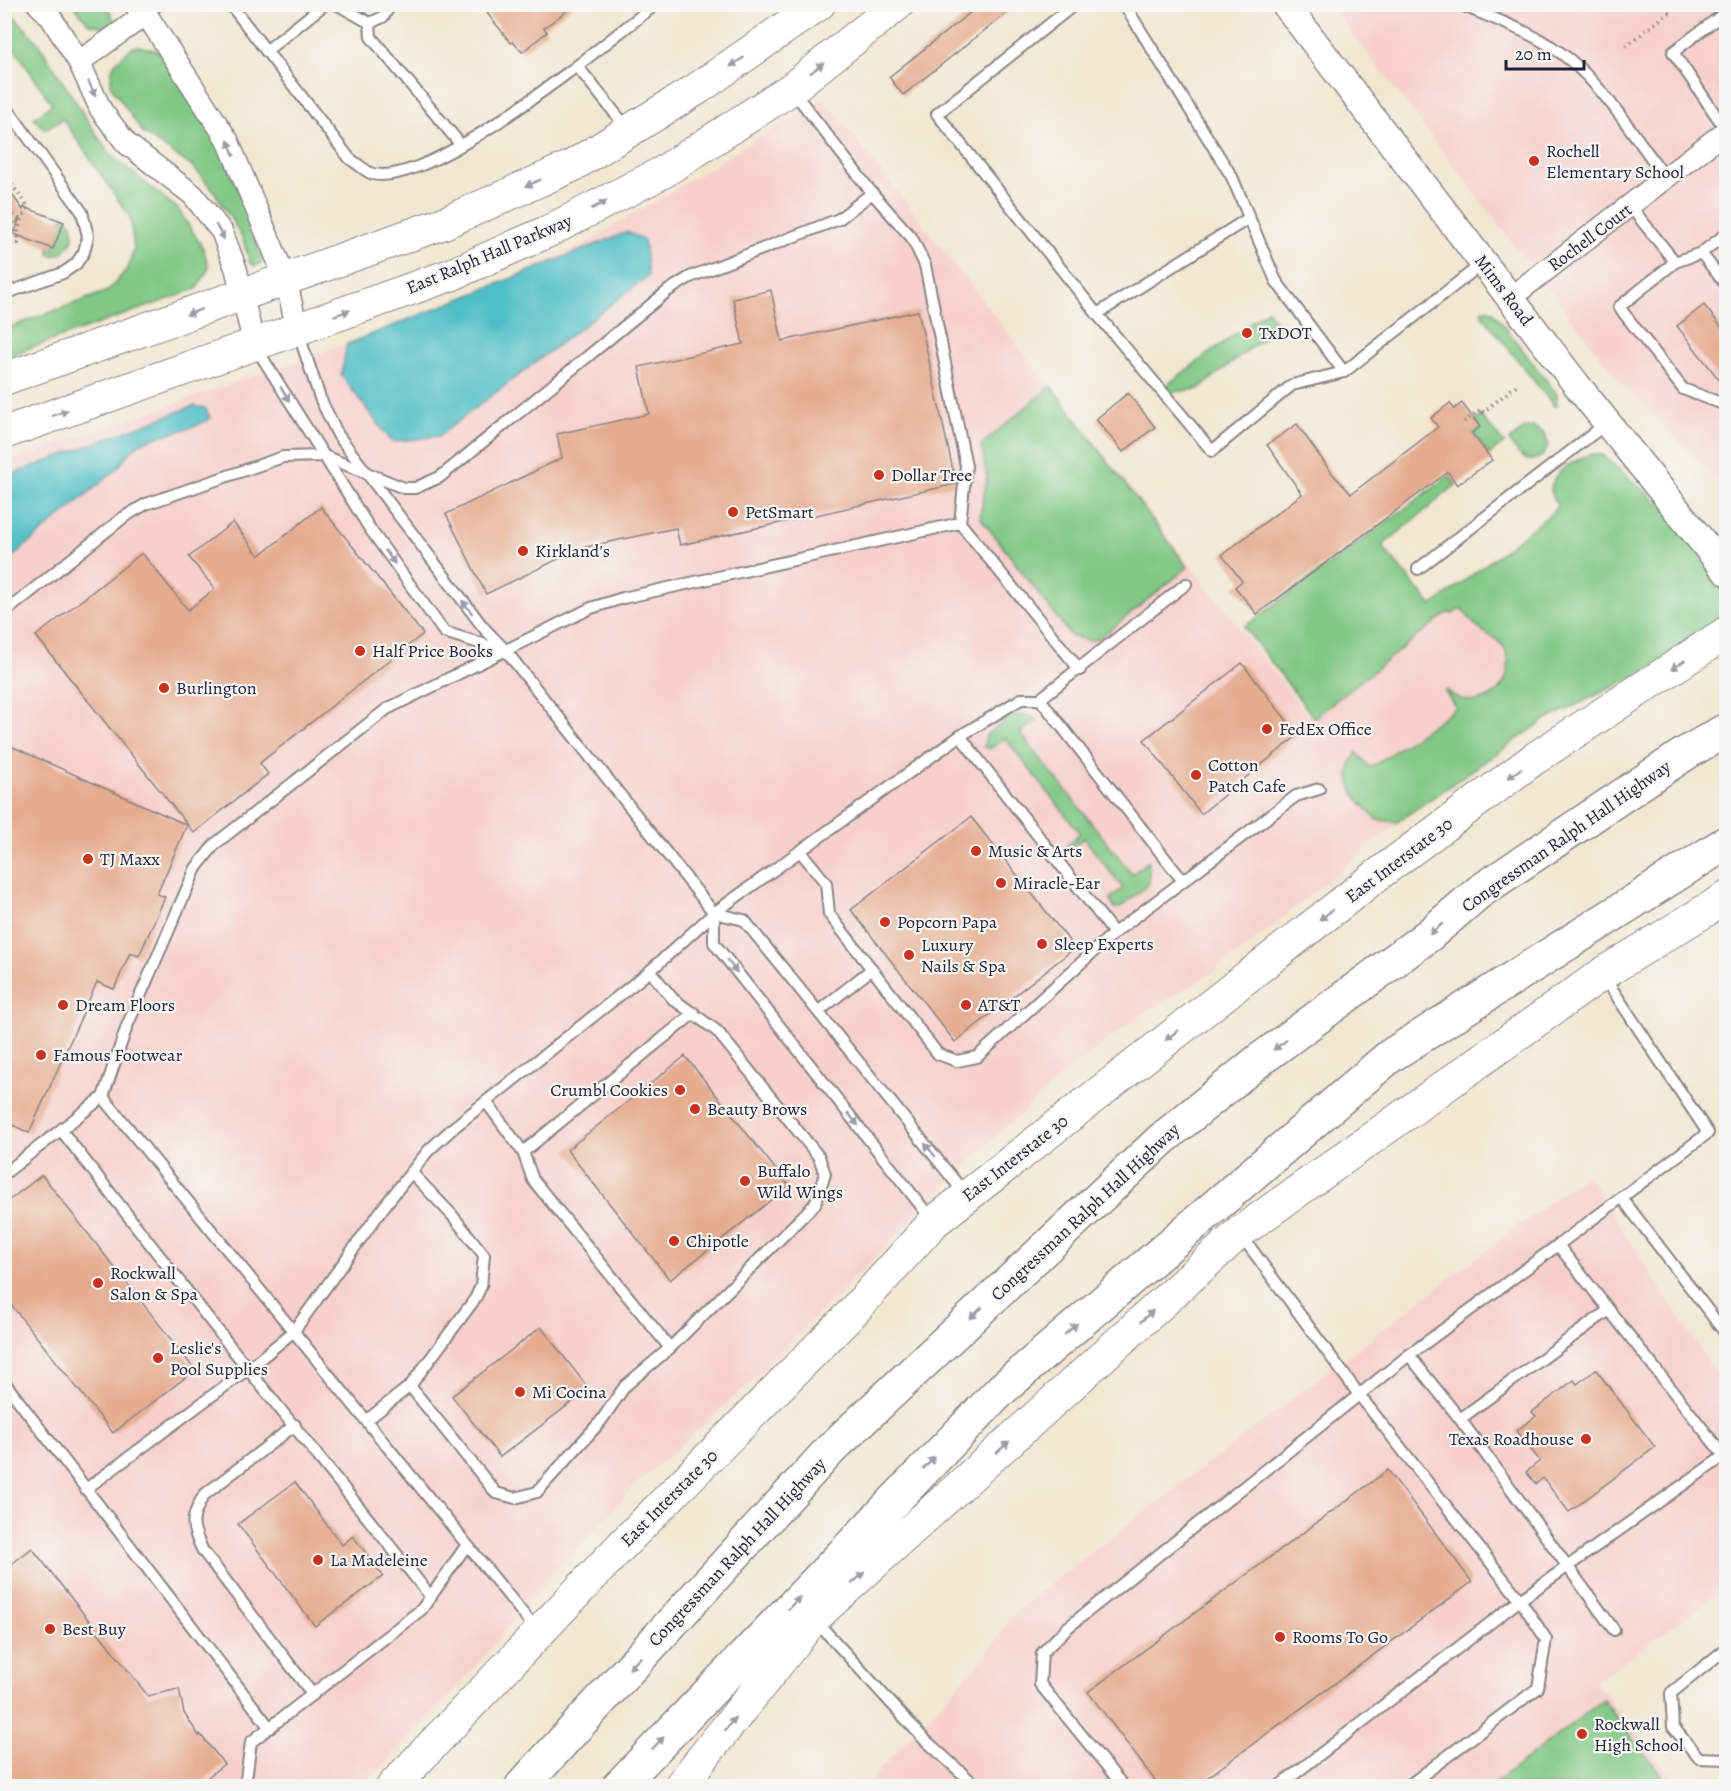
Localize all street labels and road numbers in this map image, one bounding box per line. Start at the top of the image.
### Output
street label: Rochell Court [1543,197,1637,277]
street label: East Ralph Hall Parkway [403,208,576,300]
street label: Mims Road [1469,249,1539,331]
street label: Congressman Ralph Hall Highway [1457,754,1676,918]
street label: East Interstate 30 [1340,812,1458,908]
street label: East Interstate 30 [957,1109,1073,1207]
street label: Congressman Ralph Hall Highway [985,1117,1185,1306]
street label: East Interstate 30 [615,1444,723,1552]
street label: Congressman Ralph Hall Highway [643,1452,832,1652]

